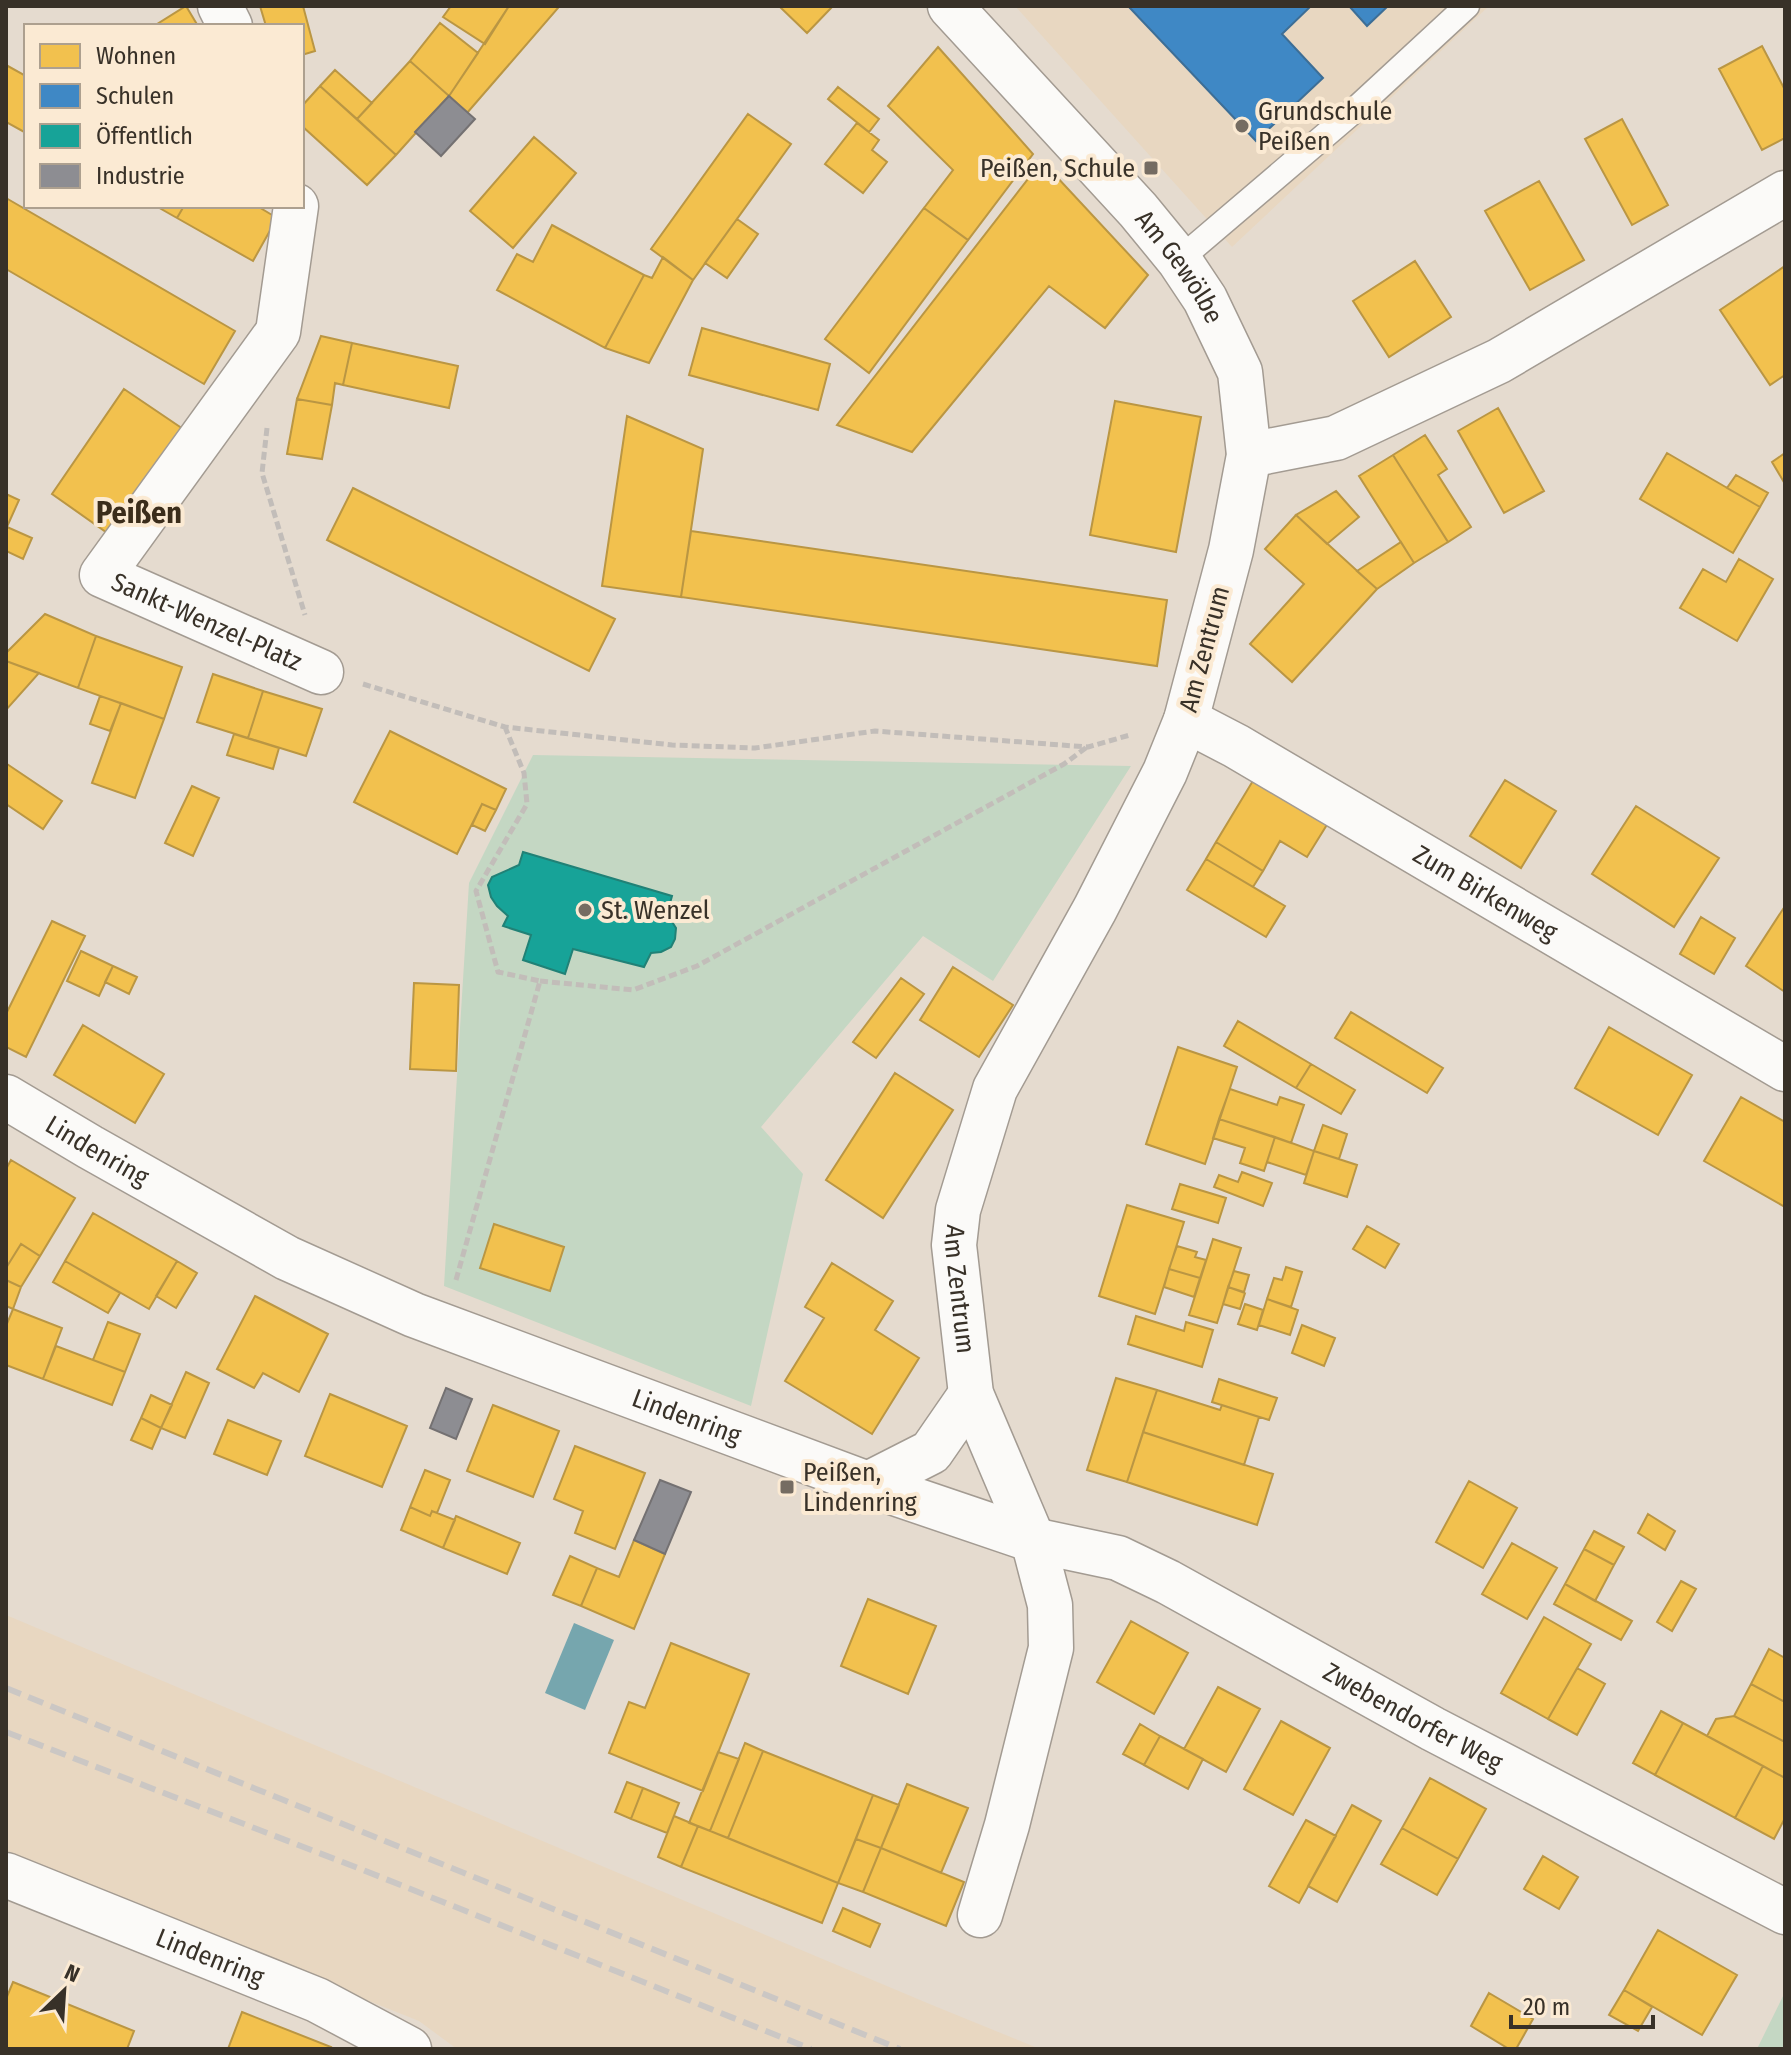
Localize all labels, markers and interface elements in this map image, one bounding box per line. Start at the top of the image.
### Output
legend [24,24,304,208]
text: Wohnen [96,42,176,70]
text: Schulen [96,82,174,110]
place label: Grundschule Peißen [1258,96,1392,157]
marker: Grundschule Peißen [1233,117,1251,135]
text: Öffentlich [96,122,193,150]
place label: Peißen, Schule [980,153,1135,184]
marker: Peißen, Schule [1142,159,1160,177]
text: Industrie [96,162,185,190]
street label: Am Gewölbe [1129,204,1229,328]
district label: Peißen [96,495,182,531]
street label: Sankt-Wenzel-Platz [107,566,307,678]
street label: Am Zentrum [1173,583,1236,716]
street label: Zum Birkenweg [1408,839,1564,948]
place label: St. Wenzel [601,895,710,926]
marker: St. Wenzel [576,901,594,919]
street label: Lindenring [40,1109,155,1193]
street label: Am Zentrum [937,1223,981,1355]
street label: Lindenring [628,1383,746,1452]
place label: Peißen, Lindenring [803,1457,918,1518]
marker: Peißen, Lindenring [778,1478,796,1496]
street label: Zwebendorfer Weg [1318,1656,1508,1779]
street label: Lindenring [151,1922,269,1993]
north arrow [24,1951,104,2031]
text: N [61,1958,84,1988]
scale bar [1511,1979,1653,2029]
text: 20 m [1523,1993,1570,2021]

